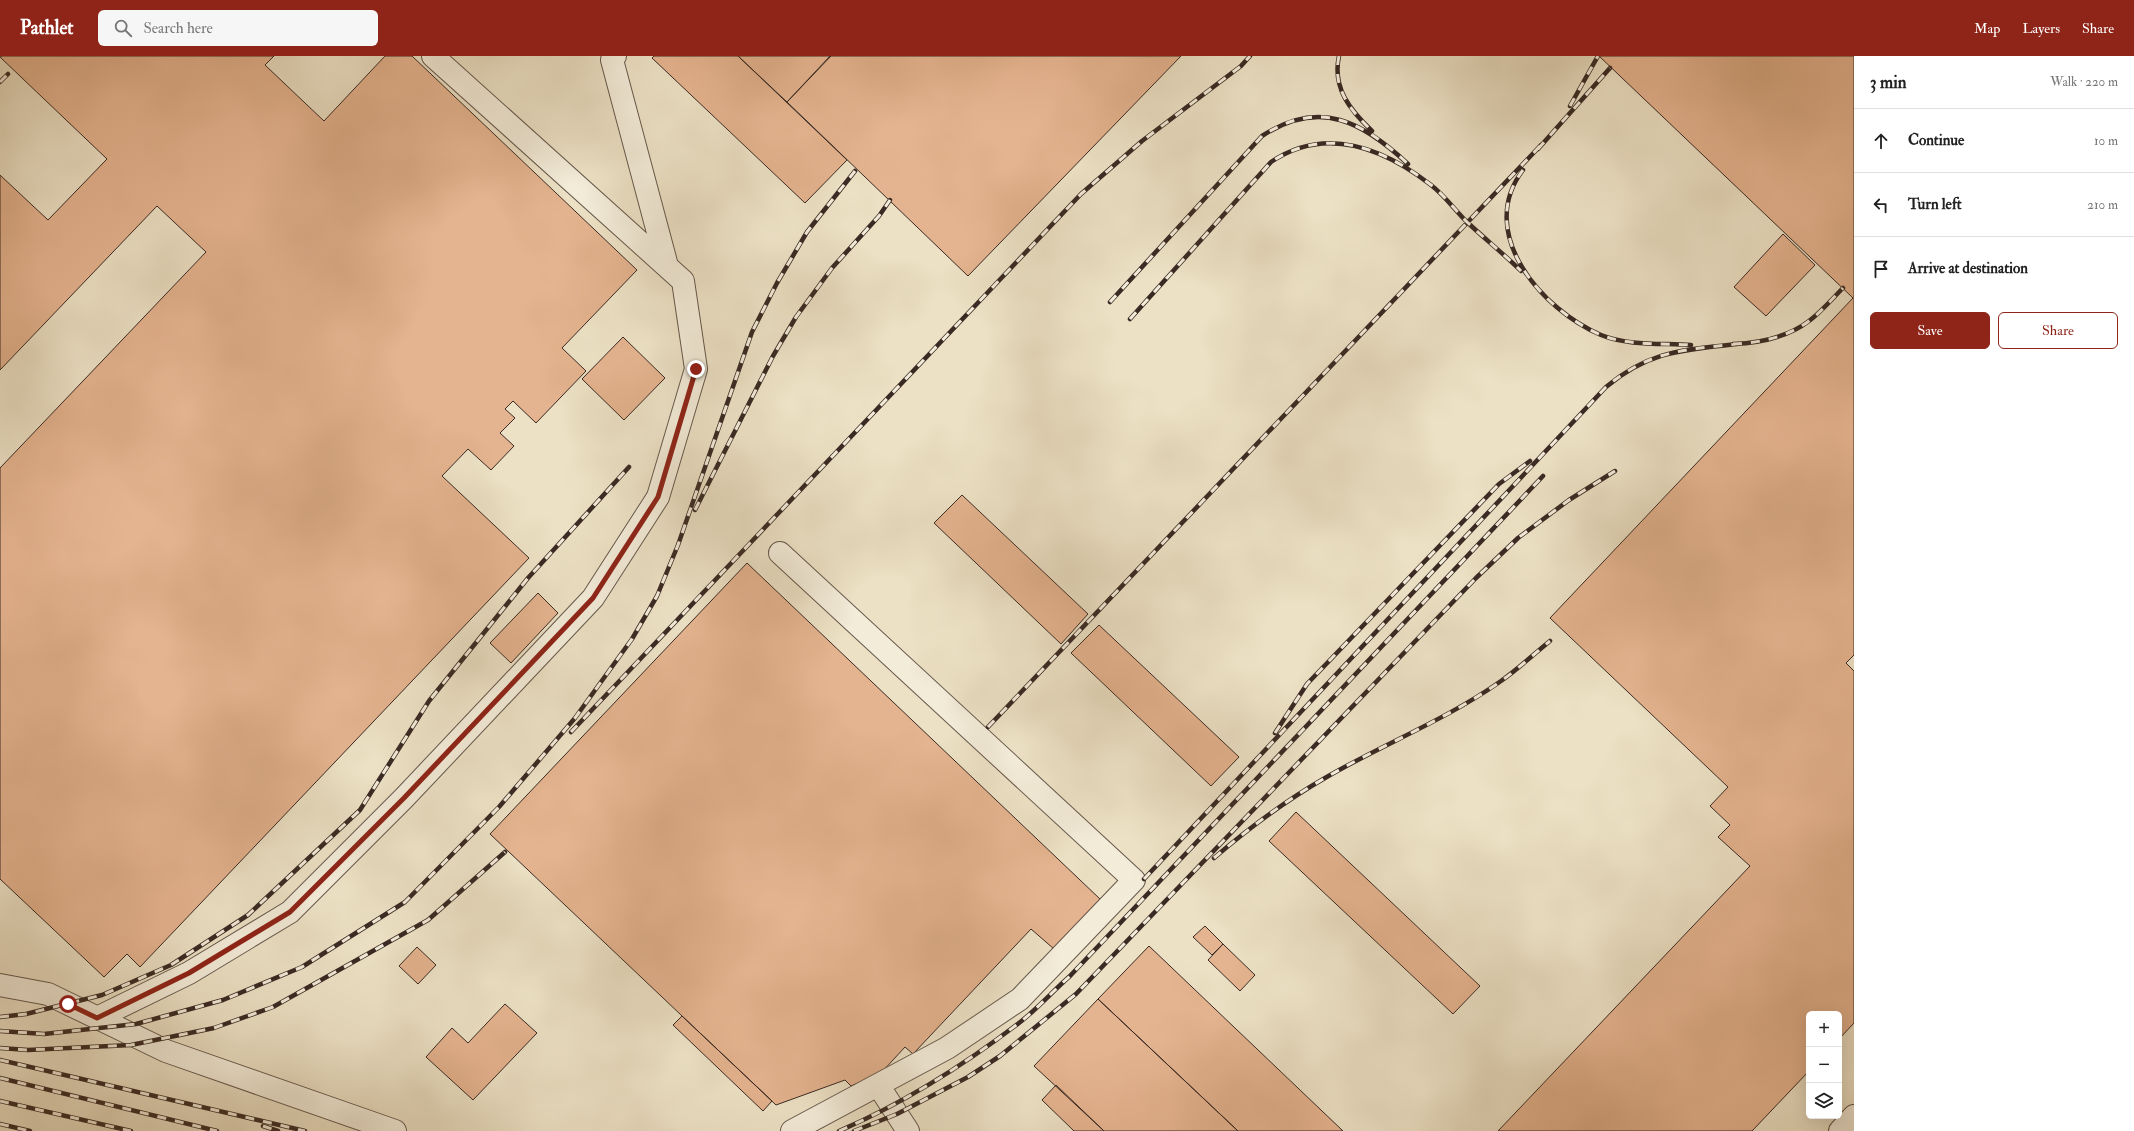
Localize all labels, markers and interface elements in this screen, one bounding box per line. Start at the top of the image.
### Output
search box [98,10,378,46]
text: Pathlet [20,16,74,40]
icon: search [112,17,134,39]
text: Search here [144,19,213,38]
text: Map [1974,20,2000,37]
text: Layers [2022,20,2060,37]
text: Share [2082,20,2114,37]
text: 3 min [1870,72,1907,93]
text: Walk · 220 m [2050,74,2118,90]
icon: ahead [1870,130,1892,152]
text: Continue [1908,131,1964,150]
text: 10 m [2094,133,2118,149]
icon: left [1870,194,1892,216]
text: Turn left [1908,195,1962,214]
text: 210 m [2087,197,2118,213]
icon: arrive [1870,258,1892,280]
text: Arrive at destination [1908,259,2028,278]
button: Save [1870,312,1990,349]
button: Share [1998,312,2118,349]
route end [687,360,705,378]
route start [59,995,77,1013]
map controls [1806,1011,1842,1119]
button: + [1806,1011,1842,1047]
button: − [1806,1047,1842,1083]
button: layers [1806,1083,1842,1119]

